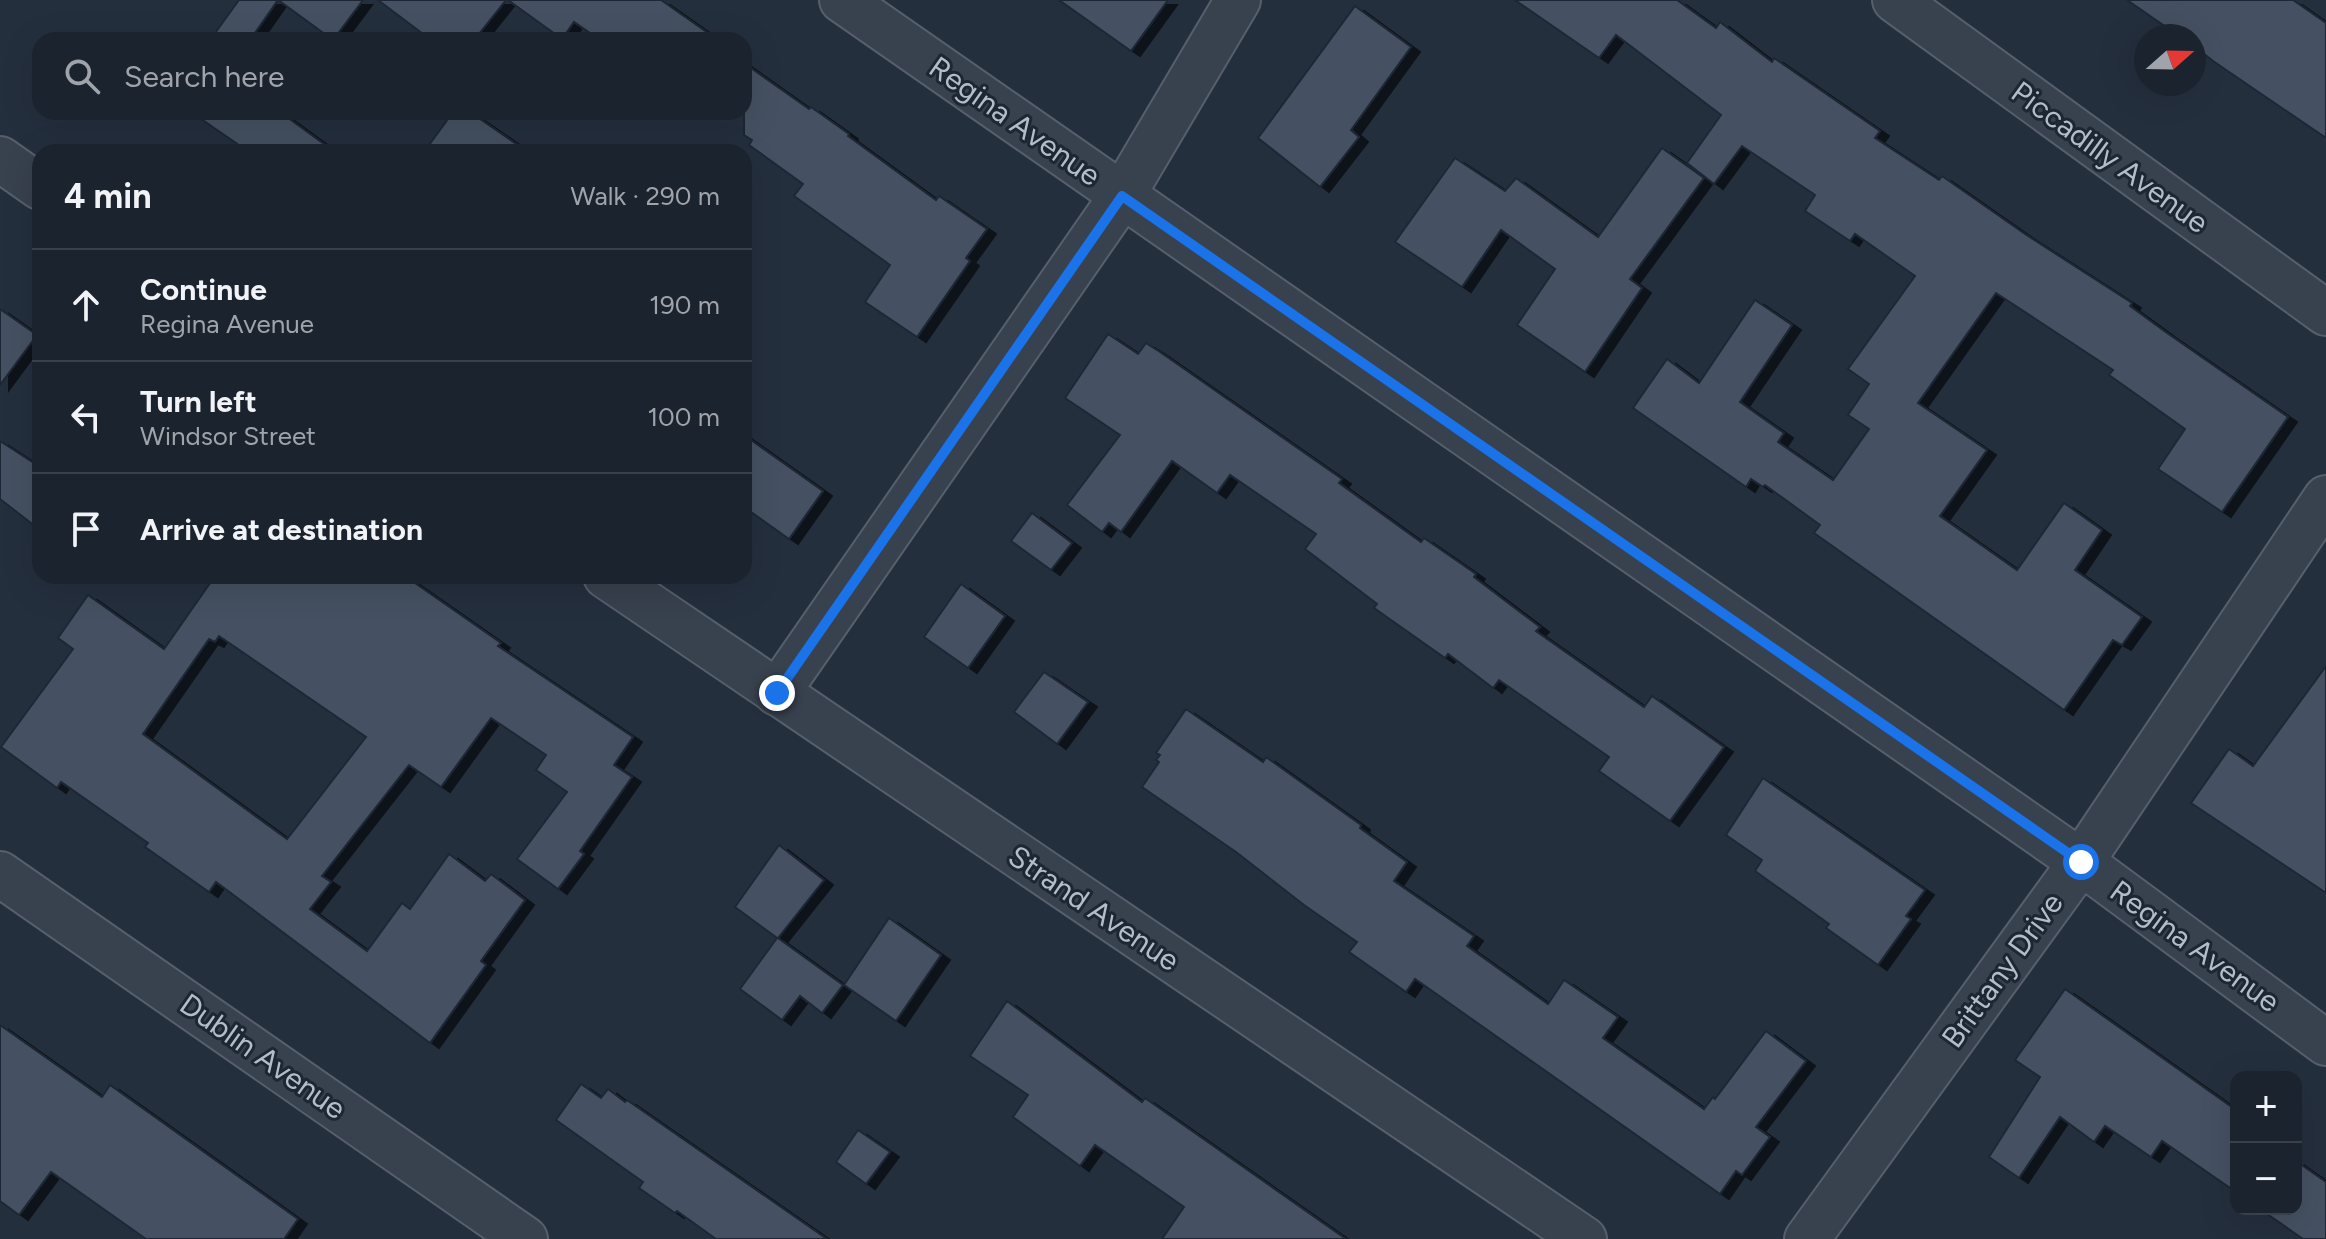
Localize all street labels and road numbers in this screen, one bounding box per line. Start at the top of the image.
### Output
street label: Regina Avenue [922,48,1108,194]
street label: Piccadilly Avenue [2004,73,2216,241]
street label: Strand Avenue [1001,837,1187,979]
street label: Regina Avenue [2103,872,2287,1020]
street label: Brittany Drive [1933,885,2071,1055]
street label: Dublin Avenue [173,985,353,1127]

